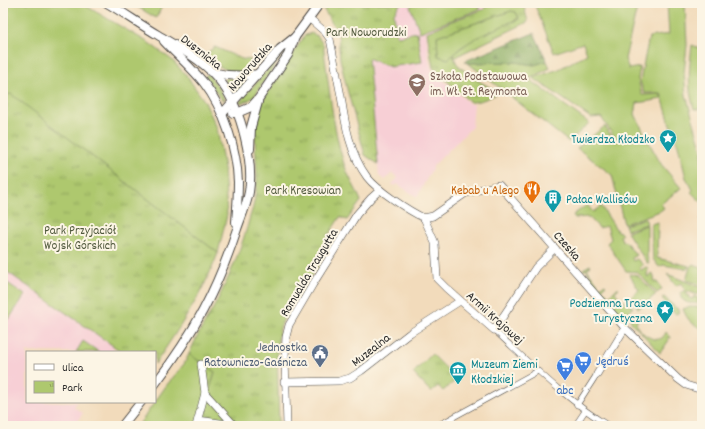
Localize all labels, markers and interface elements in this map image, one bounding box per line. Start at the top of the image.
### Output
park label: Park Noworudzki [326,24,407,43]
street label: Dusznicka [176,31,226,76]
street label: Noworudzka [224,38,278,96]
place label: Szkoła Podstawowa im. Wł. St. Reymonta [430,68,528,102]
school or university icon: Szkoła Podstawowa im. Wł. St. Reymonta [407,72,427,97]
place icon: Twierdza Kłodzko [658,128,678,153]
place label: Twierdza Kłodzko [571,131,655,150]
restaurant icon: Kebab u Alego [522,179,542,204]
park label: Park Kresowian [265,182,341,201]
place label: Kebab u Alego [451,182,519,201]
building icon: Pałac Wallisów [543,188,563,213]
place label: Pałac Wallisów [566,191,637,210]
park label: Park Przyjaciół Wojsk Górskich [44,222,117,256]
street label: Romualda Traugutta [276,225,344,321]
street label: Czeska [548,228,585,266]
street label: Armii Krajowej [461,288,528,350]
place label: Podziemna Trasa Turystyczna [569,295,653,329]
place icon: Podziemna Trasa Turystyczna [655,299,675,324]
street label: Muzealna [348,329,396,372]
place label: Jednostka Ratowniczo-Gaśnicza [204,339,308,373]
public building icon: Jednostka Ratowniczo-Gaśnicza [310,343,330,368]
supermarket icon: Jędruś [573,350,593,375]
legend [26,351,156,403]
place label: Jędruś [596,353,629,372]
place label: Muzeum Ziemi Kłodzkiej [471,356,538,390]
supermarket icon: abc [555,356,575,381]
text: Ulica [62,360,84,377]
museum icon: Muzeum Ziemi Kłodzkiej [448,360,468,385]
text: Park [62,380,83,397]
place label: abc [557,382,573,401]

